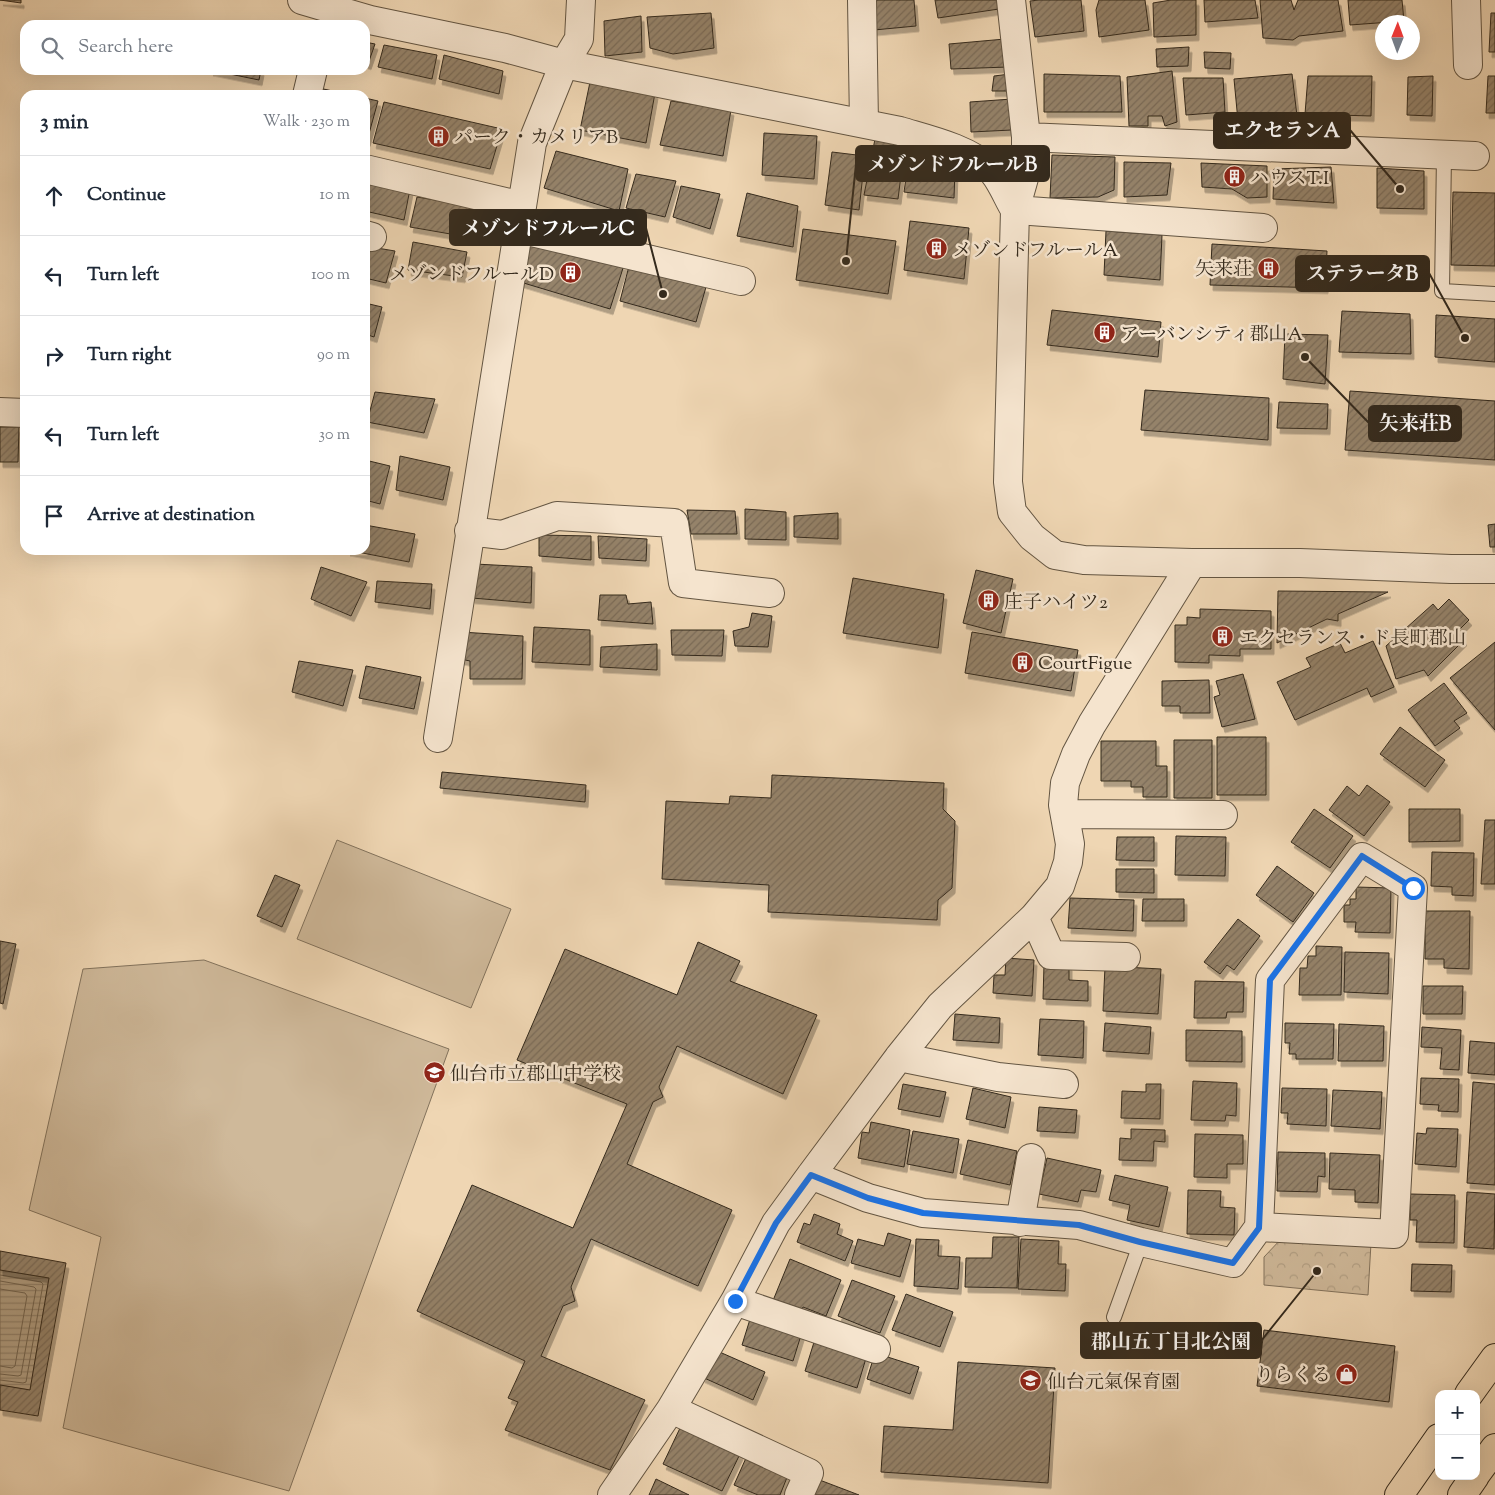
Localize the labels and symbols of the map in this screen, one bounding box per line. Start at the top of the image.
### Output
north arrow [1375,15,1420,60]
callout: エクセランA [1214,113,1350,148]
text: エクセランA [1224,118,1341,147]
building icon: パーク・カメリアB [426,124,450,148]
place label: パーク・カメリアB [454,125,618,152]
callout: メゾンドフルールB [856,146,1049,181]
text: メゾンドフルールB [867,152,1037,181]
building icon: ハウスT.I [1222,165,1246,189]
place label: ハウスT.I [1250,166,1329,193]
callout: メゾンドフルールC [450,210,646,245]
text: メゾンドフルールC [461,216,635,245]
building icon: メゾンドフルールA [925,237,949,261]
place label: メゾンドフルールA [953,238,1119,265]
building icon: 矢来荘 [1256,256,1280,280]
callout: ステラータB [1296,256,1429,291]
place label: 矢来荘 [1195,257,1252,284]
building icon: メゾンドフルールD [558,261,582,285]
text: ステラータB [1306,261,1418,290]
place label: メゾンドフルールD [389,262,554,289]
building icon: アーバンシティ郡山A [1092,321,1116,345]
place label: アーバンシティ郡山A [1120,322,1303,349]
callout: 矢来荘B [1369,406,1461,441]
text: 矢来荘B [1379,411,1452,440]
building icon: 庄子ハイツ2 [976,589,1000,613]
place label: 庄子ハイツ2 [1004,590,1108,617]
building icon: エクセランス・ド長町郡山 [1211,625,1235,649]
place label: エクセランス・ド長町郡山 [1239,626,1466,653]
building icon: CourtFigue [1010,650,1034,674]
place label: CourtFigue [1038,651,1133,678]
route start [1402,877,1425,900]
school or university icon: 仙台市立郡山中学校 [422,1061,446,1085]
place label: 仙台市立郡山中学校 [450,1062,621,1089]
route end [724,1290,747,1313]
callout: 郡山五丁目北公園 [1081,1323,1261,1358]
text: 郡山五丁目北公園 [1091,1329,1251,1358]
shop icon: りらくる [1335,1362,1359,1386]
place label: りらくる [1255,1363,1331,1390]
school or university icon: 仙台元氣保育園 [1019,1369,1043,1393]
place label: 仙台元氣保育園 [1047,1370,1180,1397]

